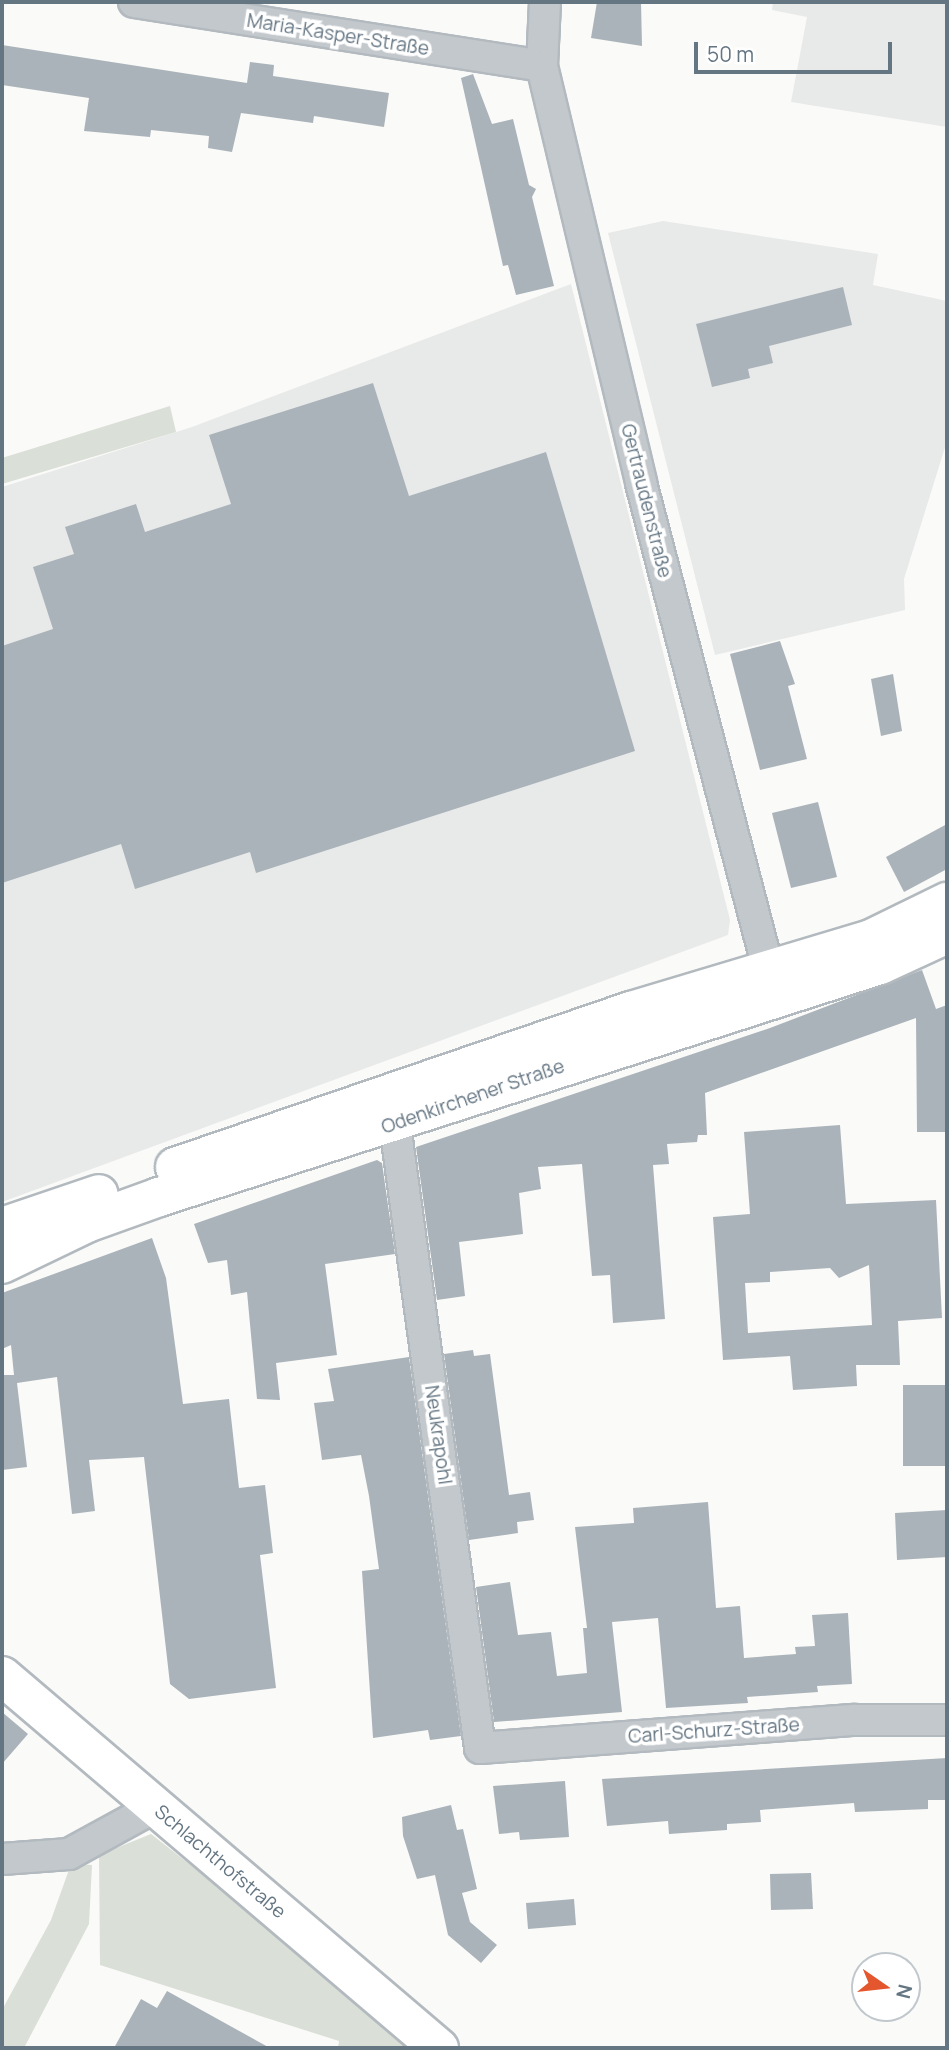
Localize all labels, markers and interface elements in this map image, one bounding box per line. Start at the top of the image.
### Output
street label: Maria-Kasper-Straße [245,9,431,61]
scale bar [697,28,895,72]
text: 50 m [707,40,754,68]
street label: Gertraudenstraße [616,422,676,580]
street label: Odenkirchener Straße [378,1055,568,1139]
street label: Neukrapohl [420,1384,456,1486]
street label: Carl-Schurz-Straße [627,1714,801,1748]
street label: Schlachthofstraße [150,1800,290,1924]
north arrow [851,1952,921,2022]
text: N [890,1982,919,2001]

